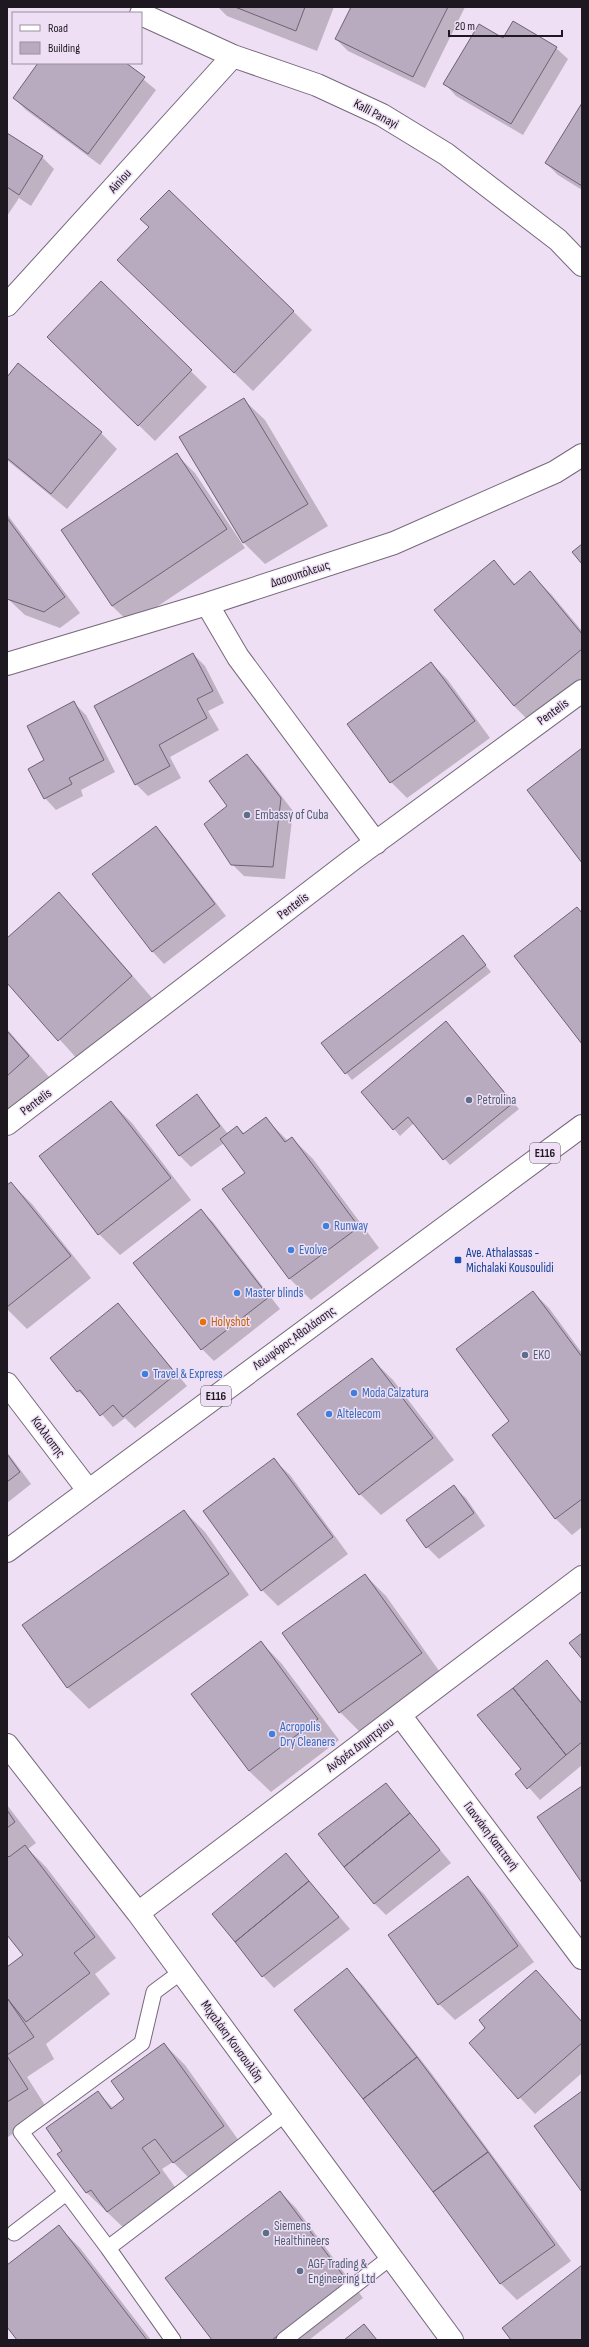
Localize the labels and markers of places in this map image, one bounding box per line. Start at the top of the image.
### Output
place label: Embassy of Cuba [255,807,329,823]
marker: Embassy of Cuba [242,810,252,820]
place label: Petrolina [477,1092,516,1108]
marker: Petrolina [464,1095,474,1105]
place label: Runway [334,1218,368,1234]
marker: Runway [321,1221,331,1231]
place label: Evolve [299,1242,327,1258]
marker: Evolve [286,1245,296,1255]
place label: Ave. Athalassas - Michalaki Kousoulidi [465,1245,554,1276]
marker: Ave. Athalassas - Michalaki Kousoulidi [453,1255,463,1265]
place label: Master blinds [245,1285,304,1301]
marker: Master blinds [232,1288,242,1298]
place label: Holyshot [211,1314,250,1330]
marker: Holyshot [198,1317,208,1327]
place label: EKO [533,1347,550,1363]
marker: EKO [520,1350,530,1360]
place label: Travel & Express [153,1366,223,1382]
marker: Travel & Express [140,1369,150,1379]
place label: Moda Calzatura [362,1385,429,1401]
marker: Moda Calzatura [349,1388,359,1398]
place label: Altelecom [336,1406,381,1422]
marker: Altelecom [324,1409,334,1419]
place label: Acropolis Dry Cleaners [279,1719,336,1750]
marker: Acropolis Dry Cleaners [267,1729,277,1739]
place label: Siemens Healthineers [274,2218,330,2249]
marker: Siemens Healthineers [261,2228,271,2238]
place label: AGF Trading & Engineering Ltd [307,2256,375,2287]
marker: AGF Trading & Engineering Ltd [295,2266,305,2276]

